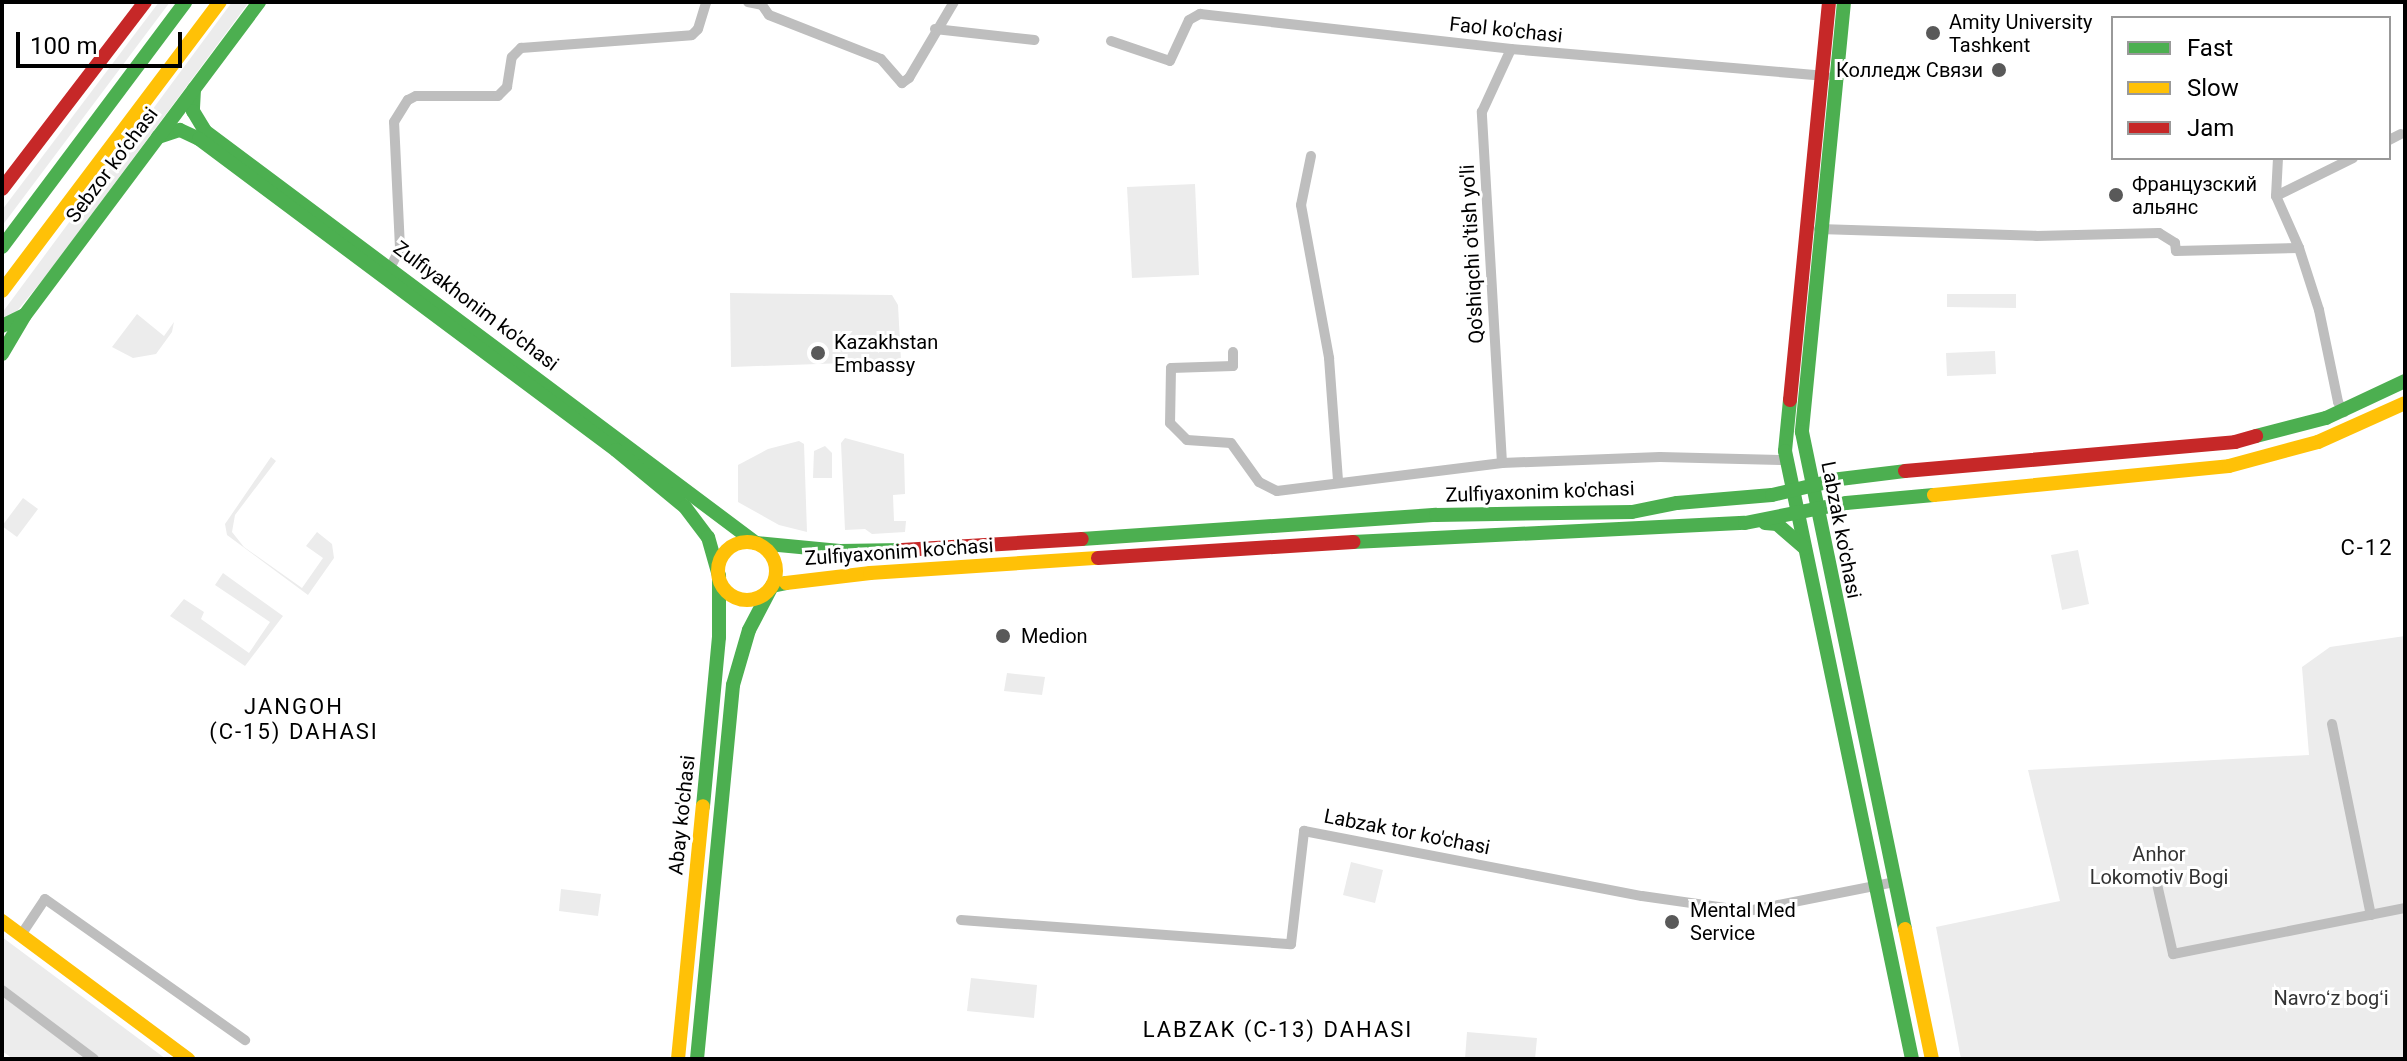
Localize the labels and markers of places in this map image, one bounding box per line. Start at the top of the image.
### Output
place label: Amity University Tashkent [1949,10,2092,57]
marker: Amity University Tashkent [1924,24,1942,42]
place label: Колледж Связи [1836,58,1983,82]
marker: Колледж Связи [1990,61,2008,79]
place label: Французский альянс [2132,172,2257,219]
marker: Французский альянс [2107,186,2125,204]
place label: Kazakhstan Embassy [834,330,938,377]
marker: Kazakhstan Embassy [809,344,827,362]
place label: Medion [1021,624,1088,648]
marker: Medion [992,625,1014,647]
place label: Mental Med Service [1690,898,1796,945]
marker: Mental Med Service [1661,911,1683,933]

